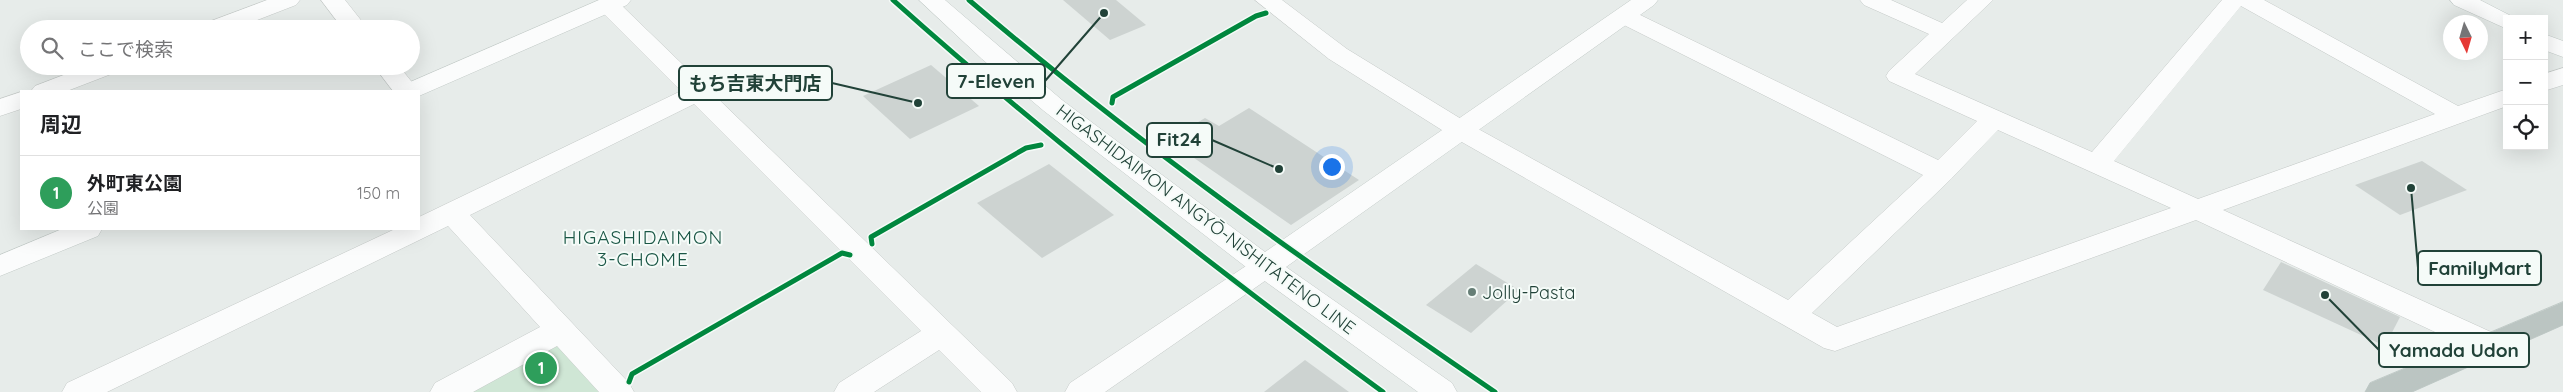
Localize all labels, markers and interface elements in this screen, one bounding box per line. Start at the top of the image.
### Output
north arrow [2443,15,2488,60]
map controls [2503,15,2548,150]
button: + [2503,15,2548,60]
search box [20,20,420,75]
icon: search [38,34,66,62]
text: ここで検索 [78,37,173,61]
button: − [2503,60,2548,105]
callout: 7-Eleven [947,64,1045,98]
callout: もち吉東大門店 [679,66,832,100]
text: 7-Eleven [957,69,1035,93]
text: もち吉東大門店 [688,71,822,95]
street label: HIGASHIDAIMON ANGYŌ-NISHITATENO LINE [1052,99,1360,339]
button: locate [2503,105,2548,150]
text: 周辺 [40,111,82,137]
callout: Fit24 [1147,123,1212,157]
text: Fit24 [1157,127,1201,151]
your location [1319,154,1345,180]
text: 外町東公園 [87,171,182,195]
text: 1 [53,183,59,203]
text: 150 m [357,183,400,203]
text: 公園 [87,198,119,218]
district label: HIGASHIDAIMON 3-CHOME [563,225,723,271]
callout: FamilyMart [2418,251,2541,285]
text: FamilyMart [2428,256,2532,280]
place label: Jolly-Pasta [1482,281,1575,304]
marker: Jolly-Pasta [1466,286,1478,298]
callout: Yamada Udon [2379,333,2529,367]
text: Yamada Udon [2389,338,2519,362]
pin: 1 [525,349,557,387]

